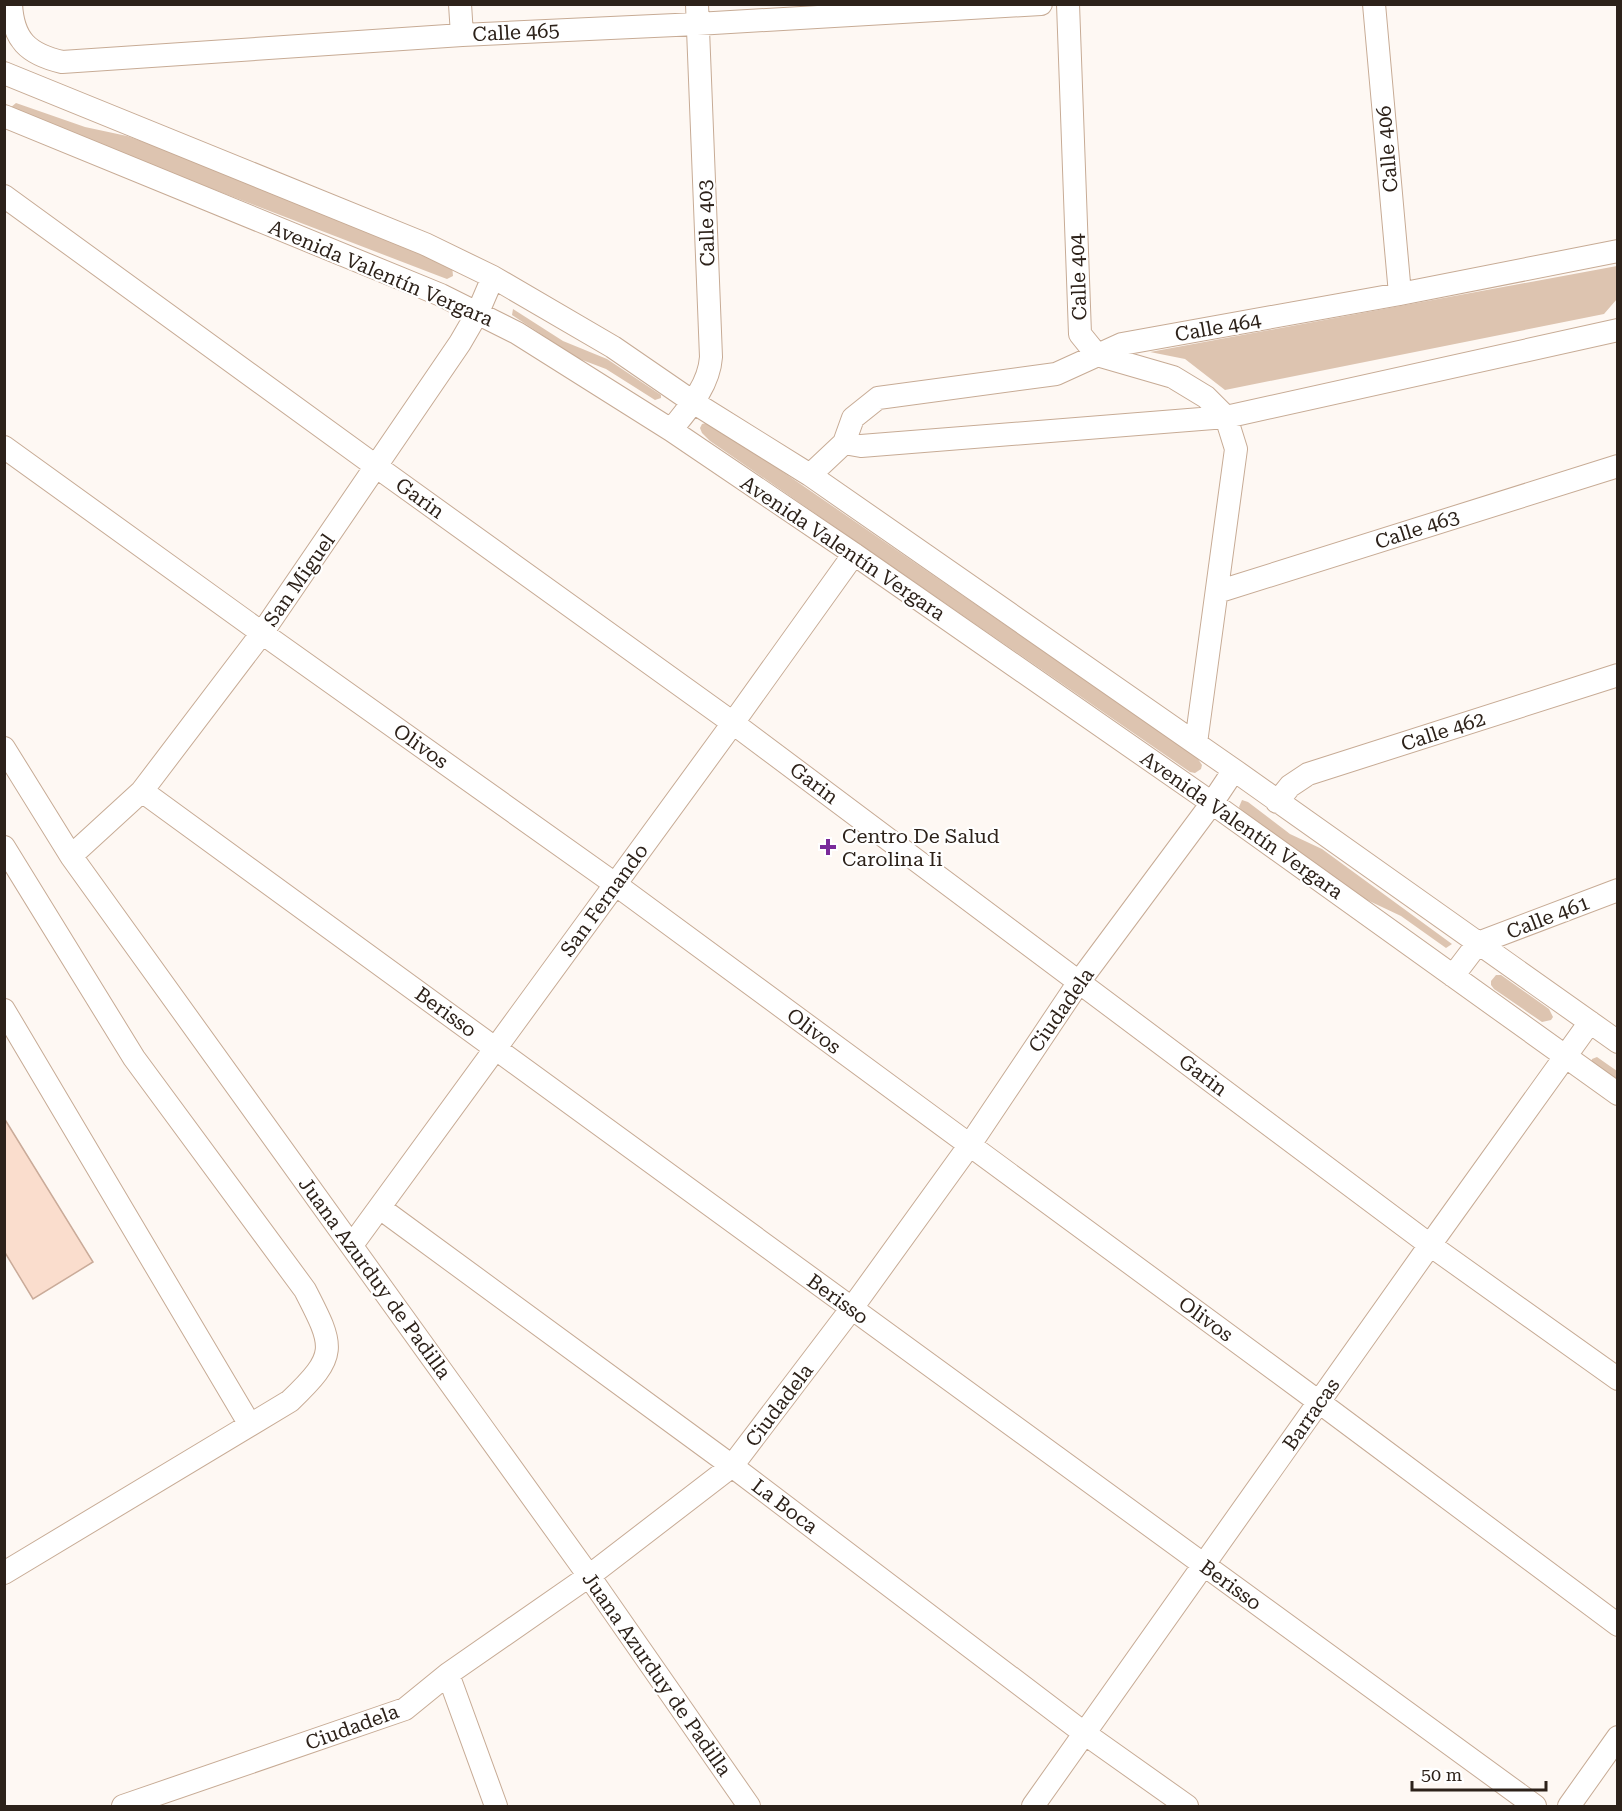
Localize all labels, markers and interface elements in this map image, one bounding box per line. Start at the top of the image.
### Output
street label: Calle 465 [472,18,560,46]
street label: Calle 406 [1371,105,1403,193]
street label: Calle 403 [692,179,720,267]
street label: Avenida Valentín Vergara [265,215,497,331]
street label: Calle 404 [1064,232,1092,321]
street label: Calle 464 [1173,307,1264,346]
street label: Avenida Valentín Vergara [736,471,950,626]
street label: Garin [391,472,449,524]
street label: Calle 463 [1372,504,1462,554]
street label: San Miguel [258,529,340,631]
street label: Calle 462 [1398,706,1488,756]
street label: Olivos [389,719,453,773]
street label: Avenida Valentín Vergara [1136,746,1348,904]
street label: Garin [785,757,843,809]
place label: Centro De Salud Carolina Ii [842,824,1000,871]
marker: Centro De Salud Carolina Ii [819,838,837,856]
street label: San Fernando [555,839,653,961]
street label: Calle 461 [1503,890,1593,944]
street label: Ciudadela [1023,963,1099,1057]
street label: Berisso [411,982,481,1042]
street label: Olivos [782,1003,846,1059]
street label: Garin [1174,1049,1232,1101]
street label: Juana Azurduy de Padilla [294,1172,456,1384]
street label: Berisso [803,1269,873,1329]
street label: Olivos [1174,1291,1238,1347]
street label: Ciudadela [740,1359,818,1451]
street label: Barracas [1278,1373,1344,1455]
street label: La Boca [747,1473,823,1539]
street label: Berisso [1196,1555,1266,1615]
street label: Juana Azurduy de Padilla [577,1567,737,1781]
street label: Ciudadela [302,1699,402,1755]
scale bar [1412,1754,1546,1792]
text: 50 m [1421,1764,1462,1785]

